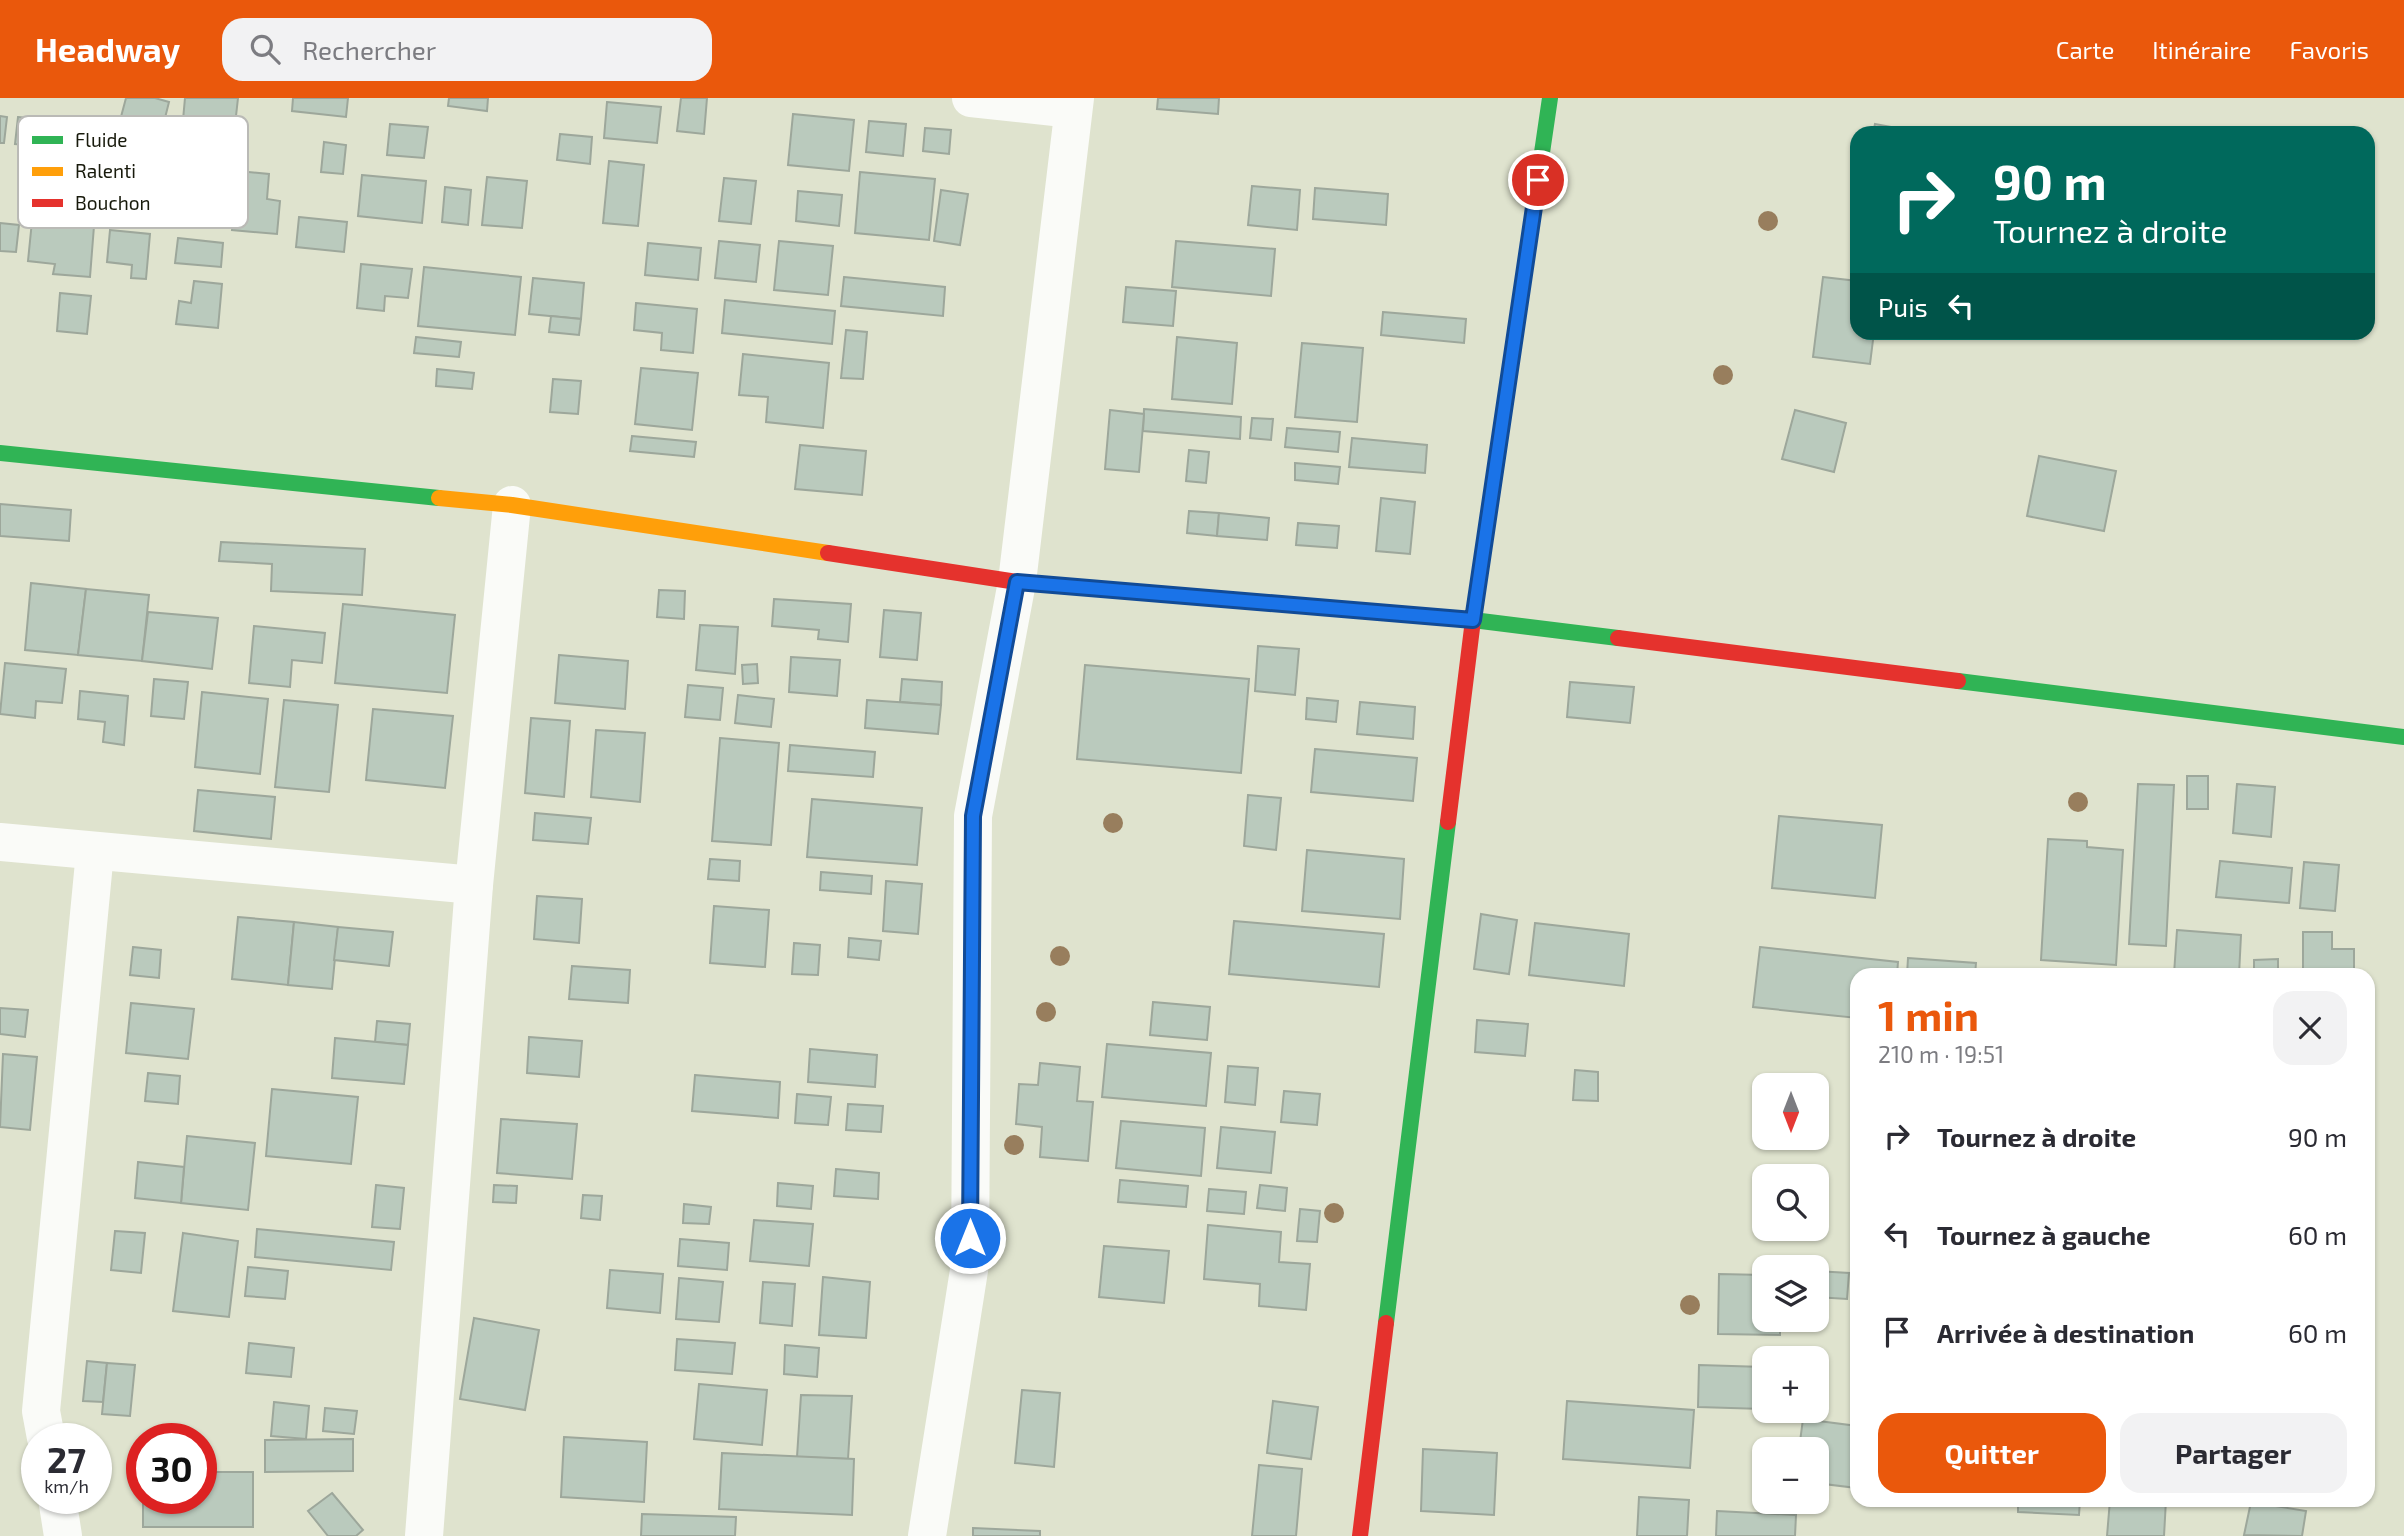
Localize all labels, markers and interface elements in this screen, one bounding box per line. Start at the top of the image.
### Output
search box [222,18,712,81]
text: Headway [35,29,180,69]
icon: search [246,30,284,68]
text: Rechercher [302,34,436,65]
text: Carte [2056,35,2114,64]
text: Itinéraire [2152,35,2251,64]
text: Favoris [2289,35,2369,64]
legend [18,116,248,228]
text: Fluide [75,128,128,151]
pin [1508,150,1568,210]
text: 90 m [1993,151,2107,210]
icon: right [1878,154,1969,245]
text: Ralenti [75,159,136,182]
icon: arrive [1519,161,1557,199]
text: Bouchon [75,191,151,214]
text: Tournez à droite [1993,211,2227,249]
icon: left [1942,287,1980,325]
text: Puis [1878,291,1928,322]
text: 1 min [1878,989,1979,1039]
button: close [2273,991,2347,1065]
text: 210 m · 19:51 [1878,1040,2004,1068]
north arrow [1752,1073,1829,1150]
map controls [1752,1073,1829,1514]
icon: right [1878,1117,1916,1155]
text: Tournez à droite [1937,1121,2136,1152]
text: 90 m [2288,1121,2347,1152]
button: search [1752,1164,1829,1241]
position arrow [933,1201,1007,1275]
icon: left [1878,1215,1916,1253]
text: Tournez à gauche [1937,1219,2151,1250]
text: 60 m [2288,1219,2347,1250]
button: layers [1752,1255,1829,1332]
icon: arrive [1878,1313,1916,1351]
text: Arrivée à destination [1937,1317,2194,1348]
text: 60 m [2288,1317,2347,1348]
button: + [1752,1346,1829,1423]
button: Quitter [1878,1413,2106,1493]
button: Partager [2120,1413,2347,1493]
speed limit sign: 30 [126,1423,217,1514]
button: − [1752,1437,1829,1514]
text: 27 [47,1438,86,1480]
text: km/h [44,1475,89,1497]

